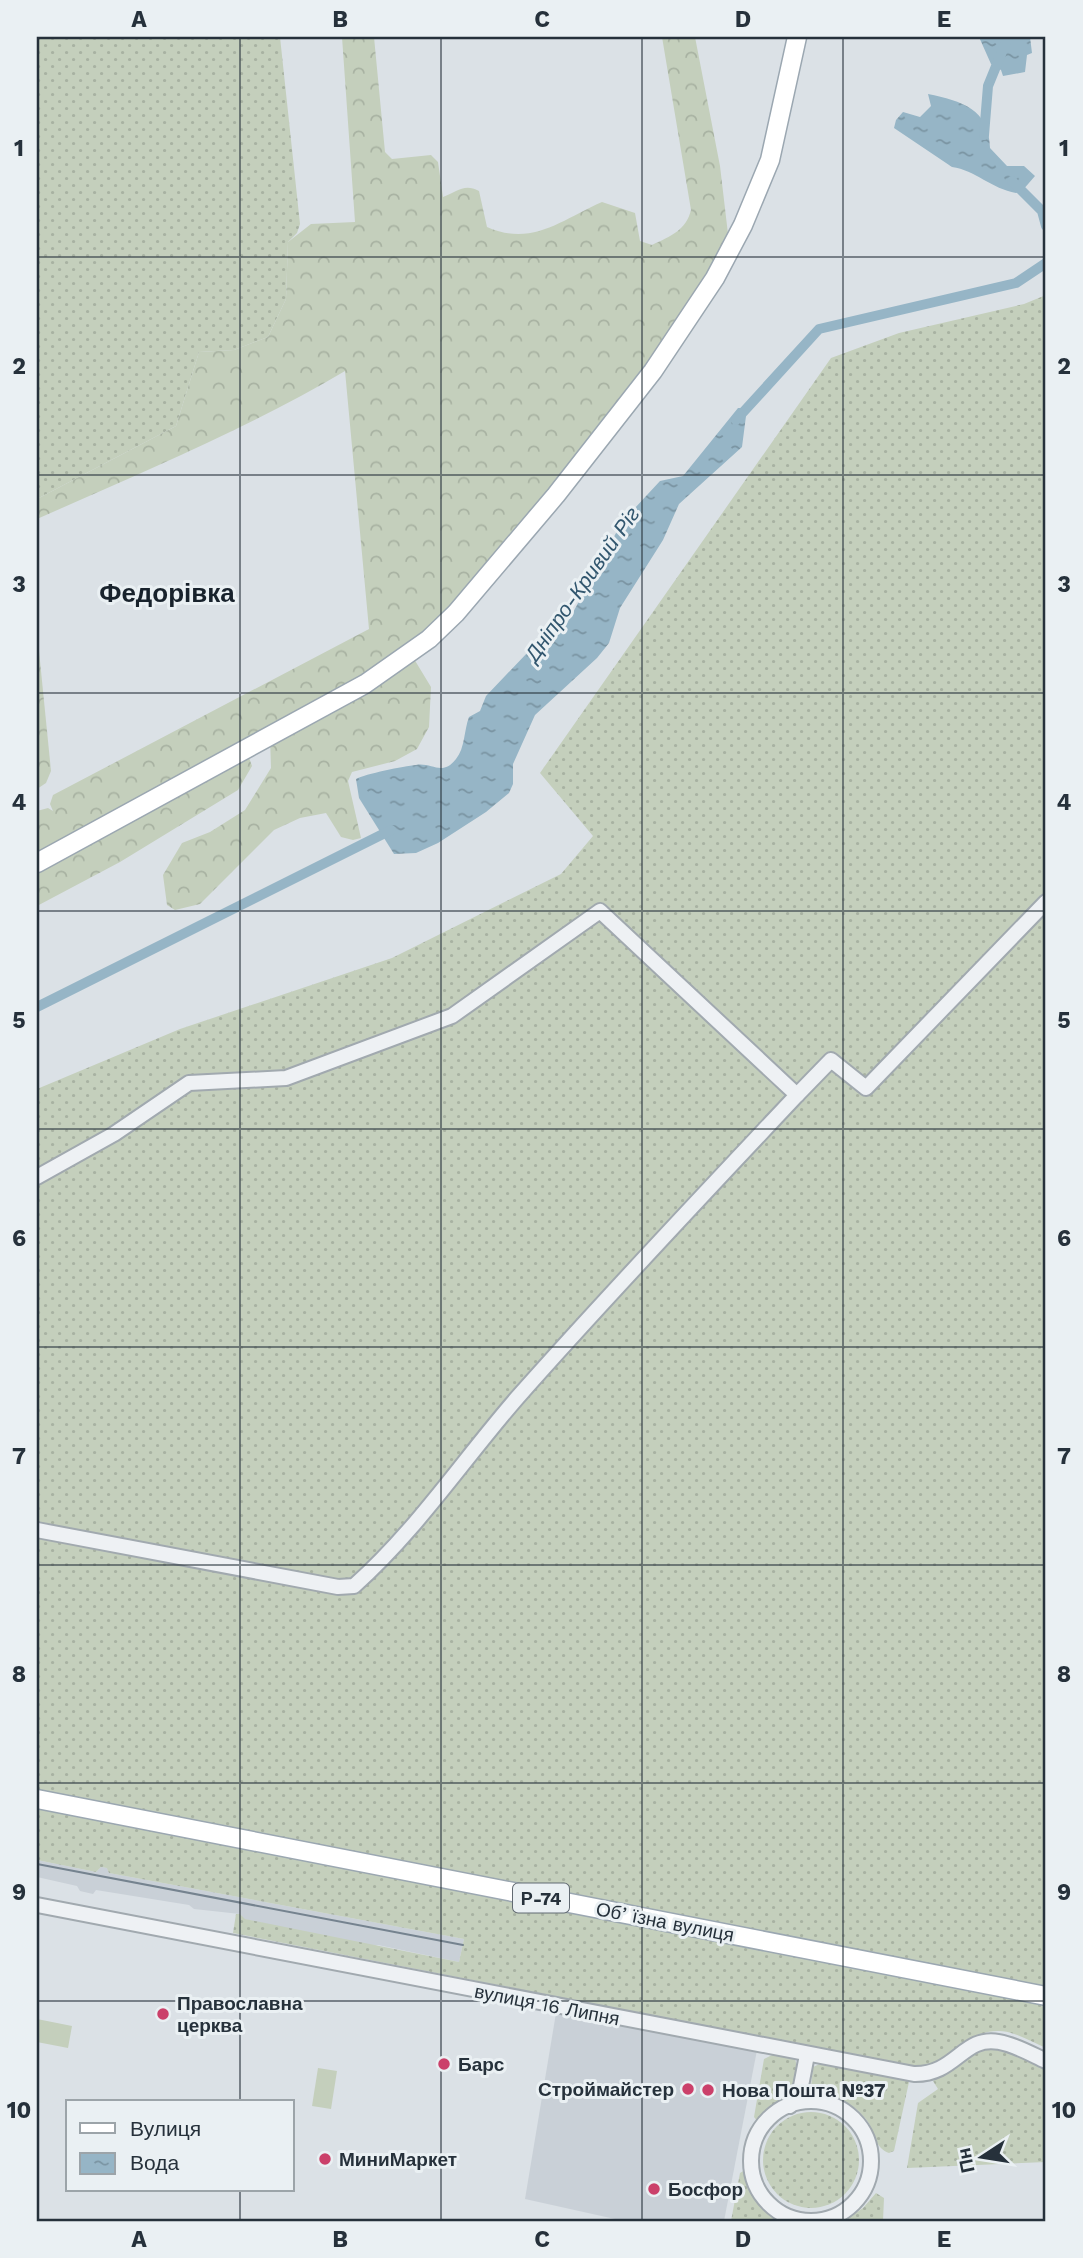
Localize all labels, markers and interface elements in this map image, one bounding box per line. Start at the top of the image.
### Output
text: A [131,6,147,33]
text: B [332,6,348,33]
text: C [534,6,550,33]
text: D [735,6,751,33]
text: E [937,6,951,33]
text: 1 [14,135,24,162]
text: 1 [1059,135,1069,162]
text: 2 [12,353,26,380]
text: 2 [1057,353,1071,380]
water label: Дніпро-Кривий Ріг [518,502,645,668]
text: 3 [12,571,26,598]
text: 3 [1057,571,1071,598]
district label: Федорівка [99,578,235,608]
text: 4 [12,789,27,816]
text: 4 [1057,789,1072,816]
text: 5 [12,1007,26,1034]
text: 5 [1057,1007,1071,1034]
text: 6 [12,1225,26,1252]
text: 6 [1057,1225,1071,1252]
text: 7 [12,1443,26,1470]
text: 7 [1057,1443,1071,1470]
text: 8 [12,1661,26,1688]
text: 8 [1057,1661,1071,1688]
text: 9 [12,1879,26,1906]
text: 9 [1057,1879,1071,1906]
road number: Р-74 [513,1884,569,1912]
street label: Обʼїзна вулиця [594,1897,736,1947]
street label: вулиця 16 Липня [472,1980,622,2030]
place label: Православна церква [177,1992,303,2037]
marker: Православна церква [155,2006,171,2022]
place label: Барс [458,2053,505,2076]
marker: Барс [436,2056,452,2072]
place label: Строймайстер [538,2078,674,2101]
place label: Нова Пошта №37 [722,2079,886,2102]
marker: Строймайстер [680,2081,696,2097]
marker: Нова Пошта №37 [700,2082,716,2098]
text: 10 [7,2097,31,2124]
text: 10 [1052,2097,1076,2124]
legend [66,2100,294,2192]
text: Вулиця [130,2116,201,2141]
north arrow [946,2122,1016,2192]
text: Пн [952,2146,980,2175]
place label: МиниМаркет [339,2148,457,2171]
text: Вода [130,2150,179,2175]
marker: МиниМаркет [317,2151,333,2167]
place label: Босфор [668,2178,743,2201]
marker: Босфор [646,2181,662,2197]
text: A [131,2226,147,2253]
text: B [332,2226,348,2253]
text: C [534,2226,550,2253]
text: D [735,2226,751,2253]
text: E [937,2226,951,2253]

